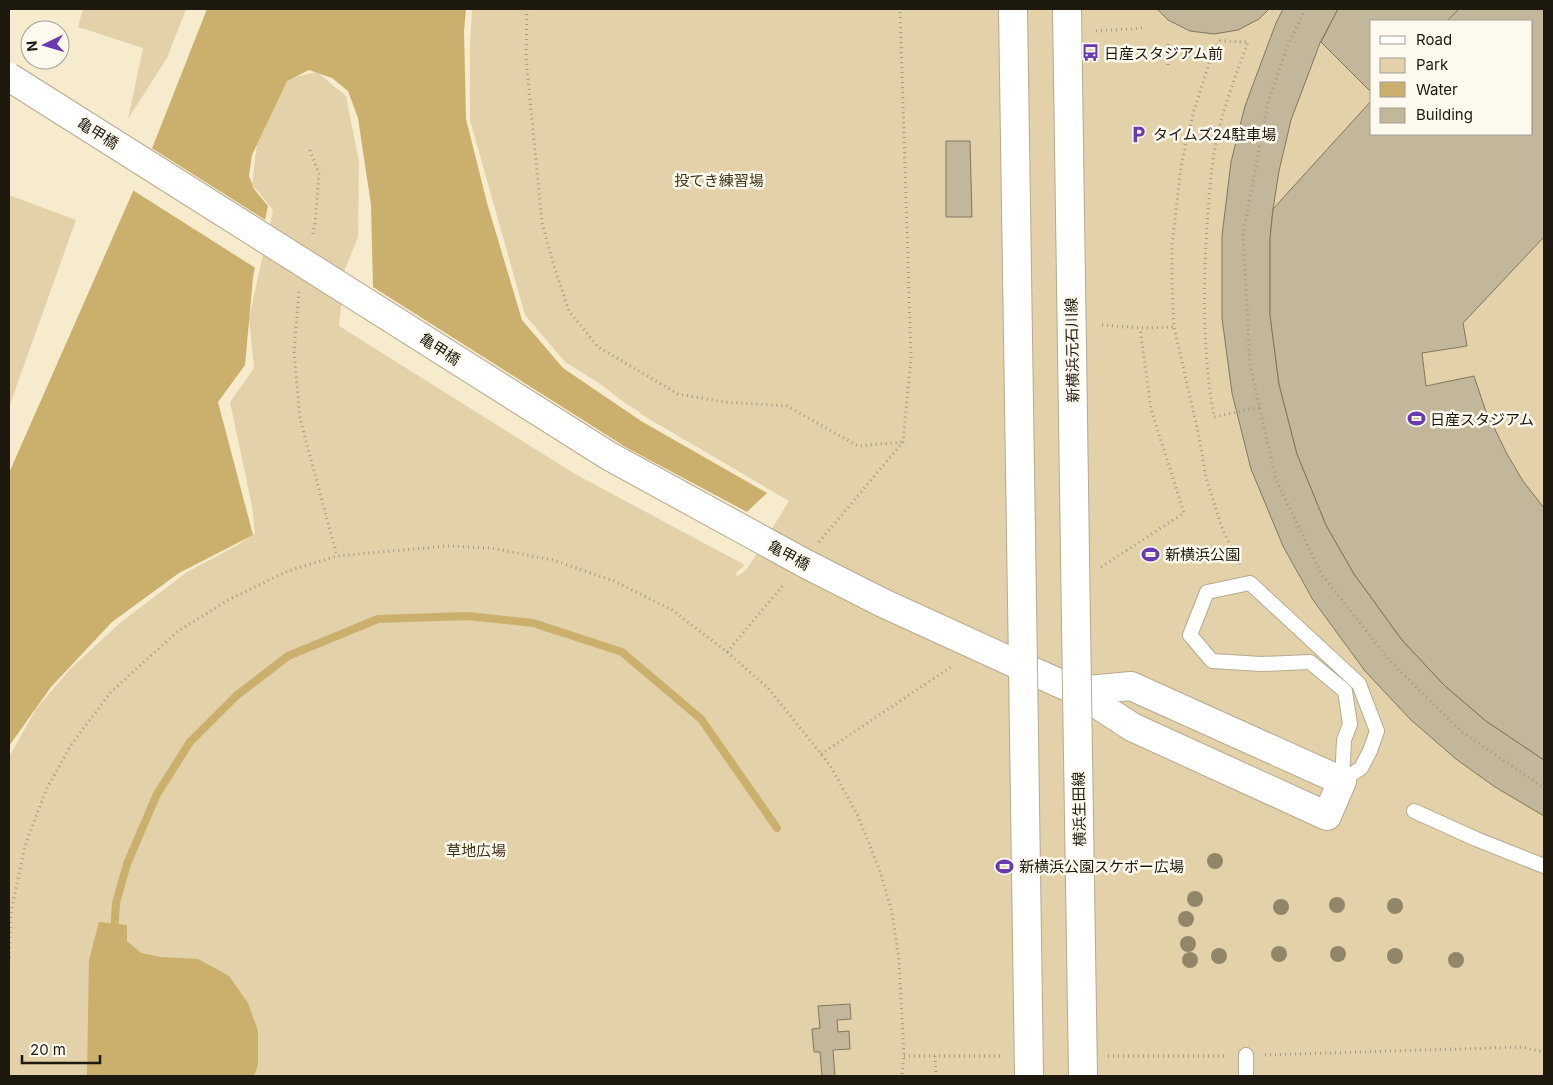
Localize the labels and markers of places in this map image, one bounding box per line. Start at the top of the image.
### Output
bus stop icon: 日産スタジアム前 [1080,43,1100,63]
place label: 日産スタジアム前 [1104,44,1223,63]
parking icon: タイムズ24駐車場 [1129,124,1149,144]
place label: タイムズ24駐車場 [1153,125,1276,144]
sports icon: 日産スタジアム [1406,409,1426,429]
place label: 日産スタジアム [1430,410,1534,429]
sports icon: 新横浜公園 [1141,544,1161,564]
place label: 新横浜公園 [1165,545,1240,564]
sports icon: 新横浜公園スケボー広場 [995,856,1015,876]
place label: 新横浜公園スケボー広場 [1019,857,1184,876]

